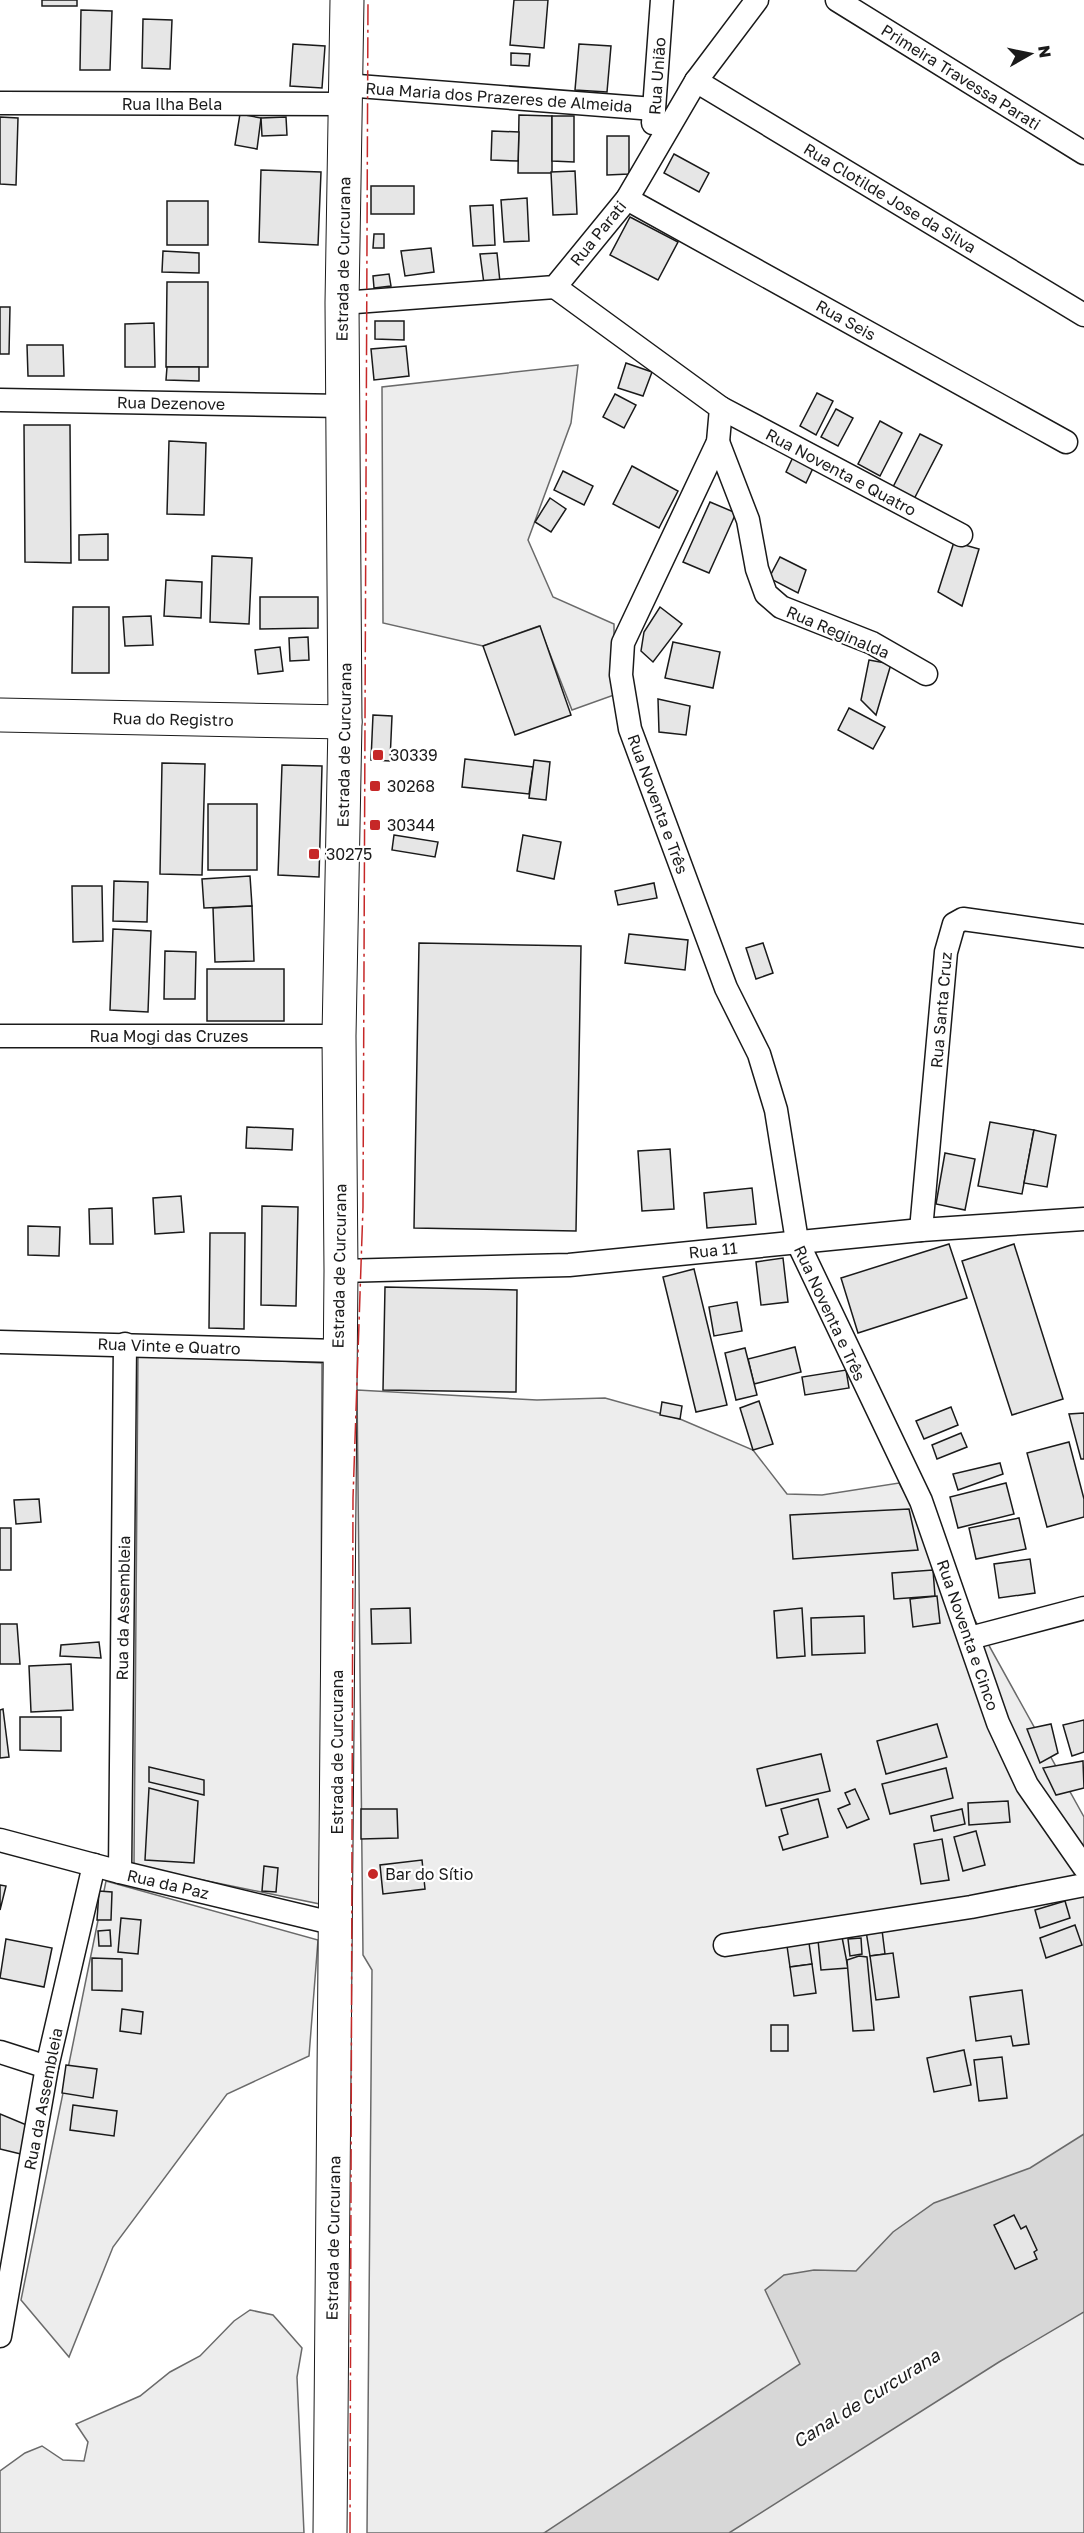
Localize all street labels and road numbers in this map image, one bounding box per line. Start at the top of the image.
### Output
street label: Primeira Travessa Parati [878,20,1044,134]
street label: Rua União [644,37,670,115]
street label: Rua Maria dos Prazeres de Almeida [365,78,633,116]
street label: Rua Ilha Bela [122,94,222,114]
street label: Rua Clotilde Jose da Silva [800,139,980,257]
street label: Estrada de Curcurana [332,176,354,342]
street label: Rua Parati [566,196,630,270]
street label: Rua Seis [812,295,880,345]
street label: Rua Dezenove [117,392,225,414]
street label: Rua Noventa e Quatro [762,424,920,520]
street label: Rua Reginalda [783,601,893,663]
street label: Estrada de Curcurana [333,662,355,828]
street label: Rua do Registro [112,708,234,730]
street label: Rua Noventa e Três [623,731,693,877]
street label: Rua Santa Cruz [926,951,956,1069]
street label: Rua Mogi das Cruzes [90,1026,248,1046]
street label: Estrada de Curcurana [328,1183,350,1349]
street label: Rua 11 [688,1237,739,1262]
street label: Rua Noventa e Três [790,1242,870,1384]
street label: Rua Vinte e Quatro [97,1334,241,1358]
street label: Rua da Assembleia [112,1536,134,1680]
street label: Rua Noventa e Cinco [933,1557,1003,1713]
street label: Estrada de Curcurana [327,1670,347,1834]
street label: Rua da Paz [125,1865,211,1903]
street label: Rua da Assembleia [19,2026,67,2172]
street label: Estrada de Curcurana [322,2155,344,2321]

